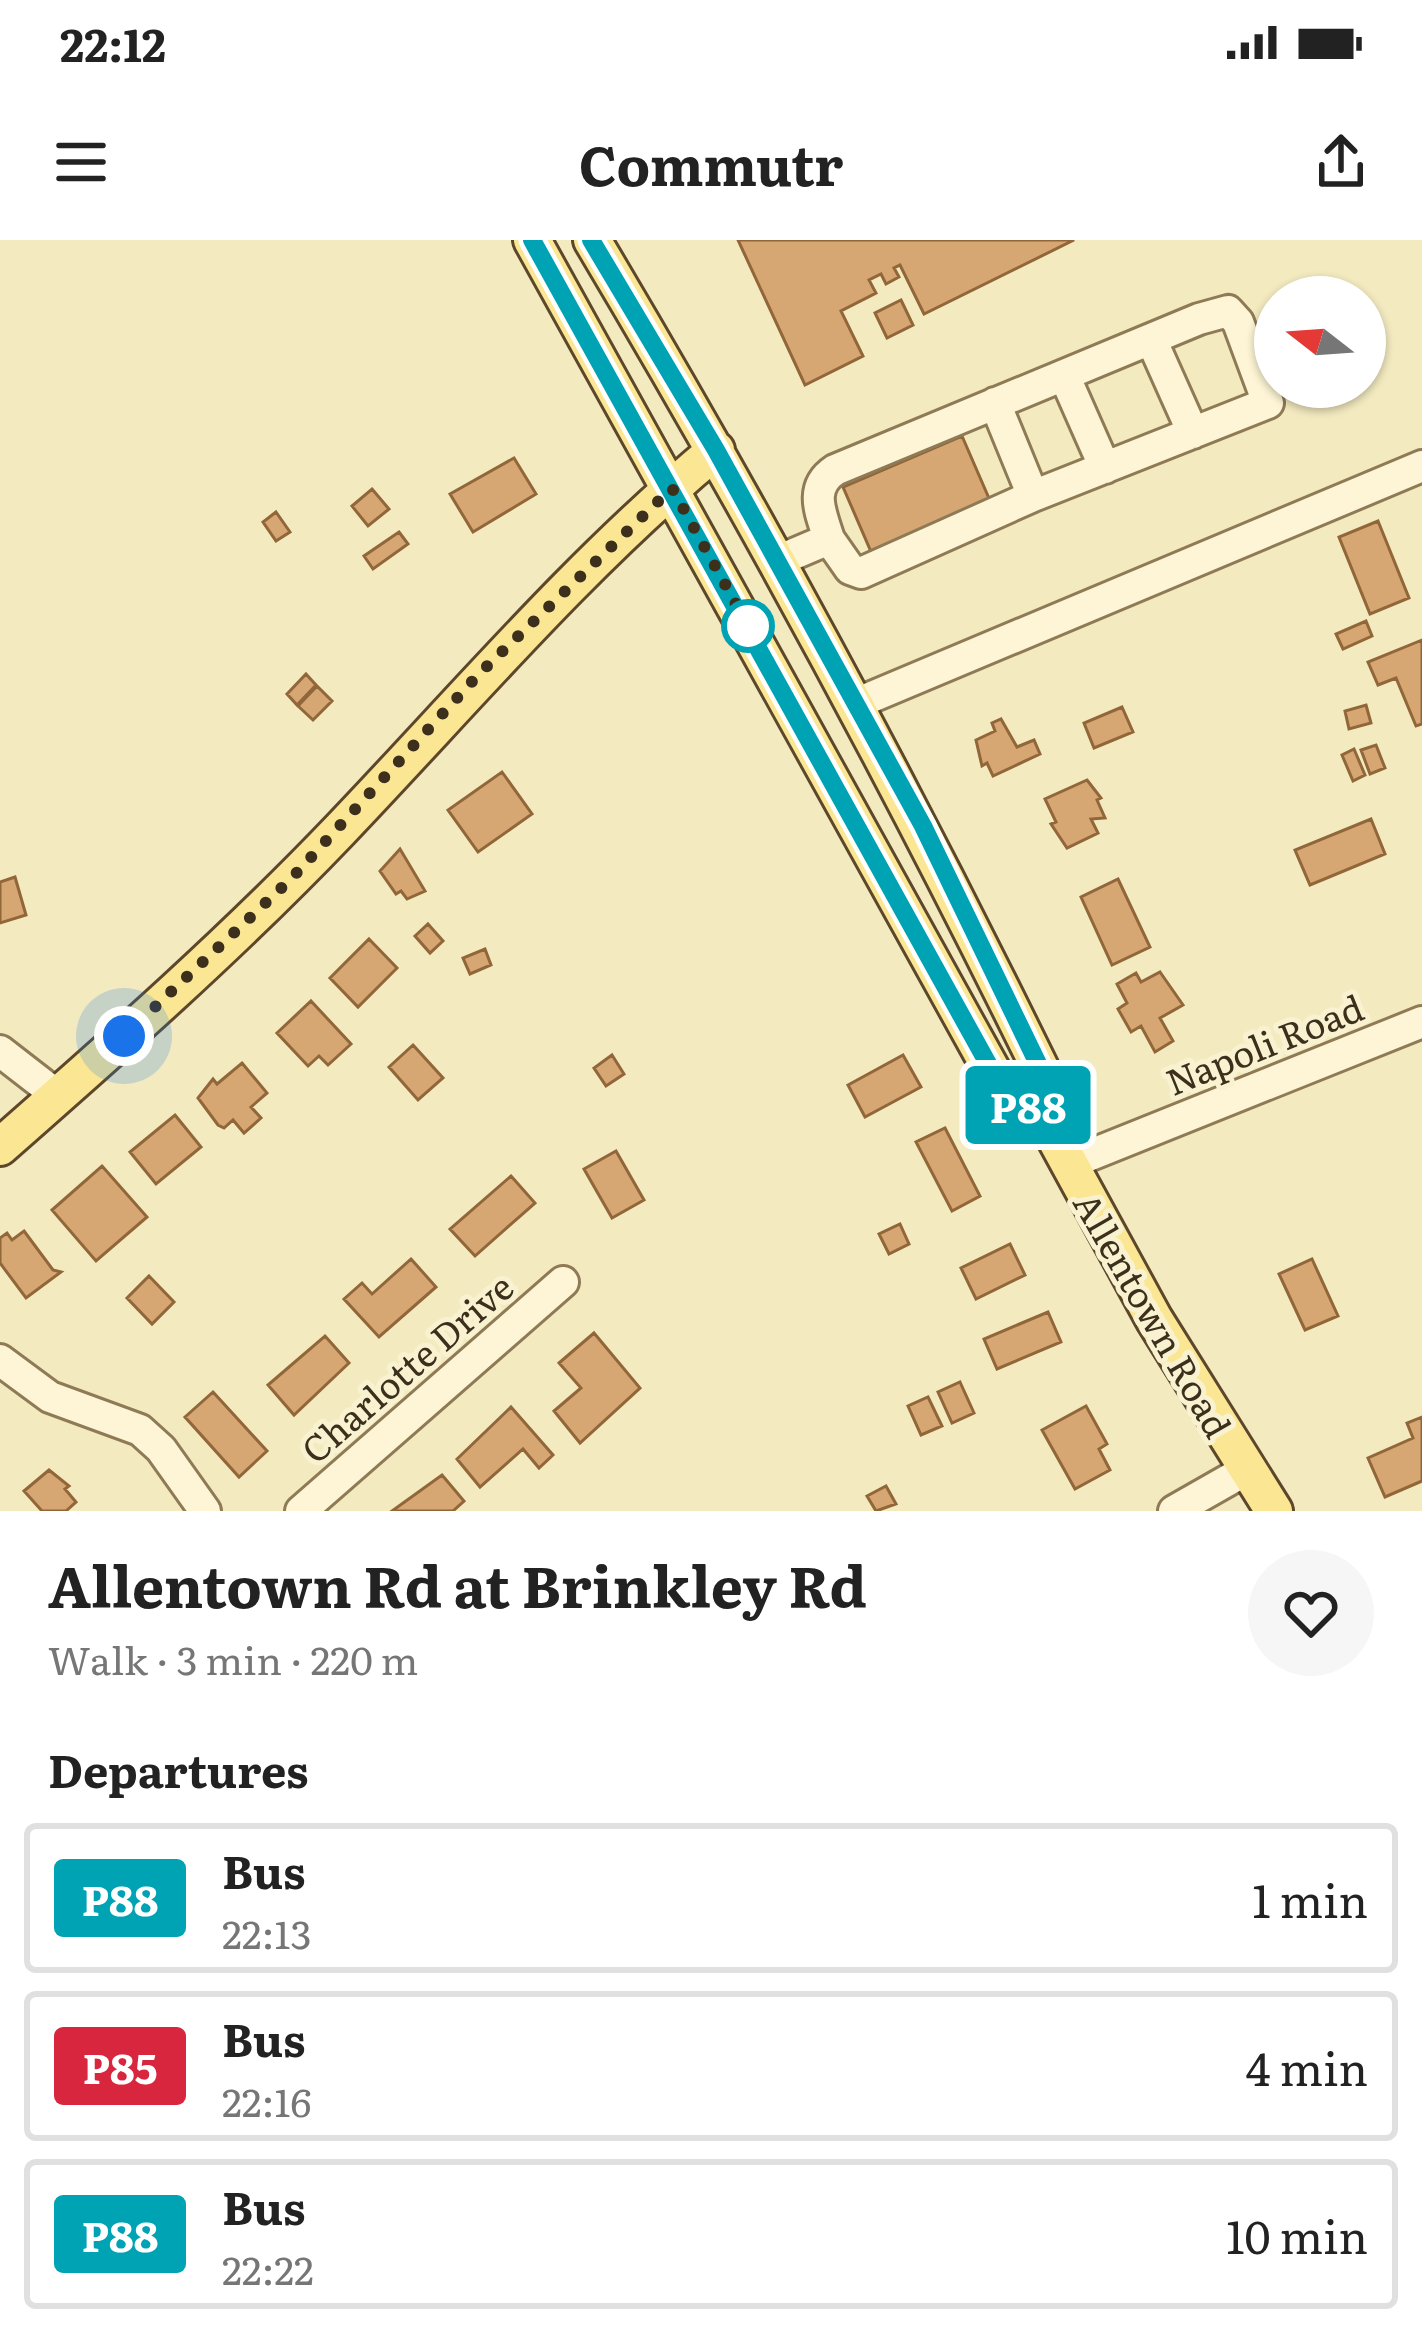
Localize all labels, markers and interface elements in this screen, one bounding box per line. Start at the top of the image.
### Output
text: 22:12 [60,9,166,76]
text: Commutr [579,122,843,203]
icon: menu [48,129,114,195]
icon: share [1308,129,1374,195]
north arrow [1254,276,1386,408]
map controls [1254,276,1386,408]
unlabelled marker [723,601,773,651]
street label: Napoli Road [1157,979,1371,1107]
your location [94,1006,154,1066]
line badge: P88 [959,1066,1097,1144]
text: P88 [990,1074,1066,1136]
street label: Allentown Road [1062,1181,1246,1447]
street label: Charlotte Drive [288,1260,524,1474]
text: Allentown Rd at Brinkley Rd [48,1541,867,1626]
button: heart [1248,1550,1374,1676]
text: Walk · 3 min · 220 m [48,1629,418,1687]
text: Departures [48,1735,309,1802]
text: Bus [222,1836,306,1903]
text: 1 min [1252,1865,1368,1932]
text: P88 [82,1867,158,1929]
text: 22:13 [222,1903,312,1961]
text: Bus [222,2004,306,2071]
text: 4 min [1246,2033,1368,2100]
text: P85 [82,2035,158,2097]
text: 22:16 [222,2071,311,2129]
text: Bus [222,2172,306,2239]
text: 10 min [1226,2201,1368,2268]
text: P88 [82,2203,158,2265]
text: 22:22 [222,2239,314,2297]

